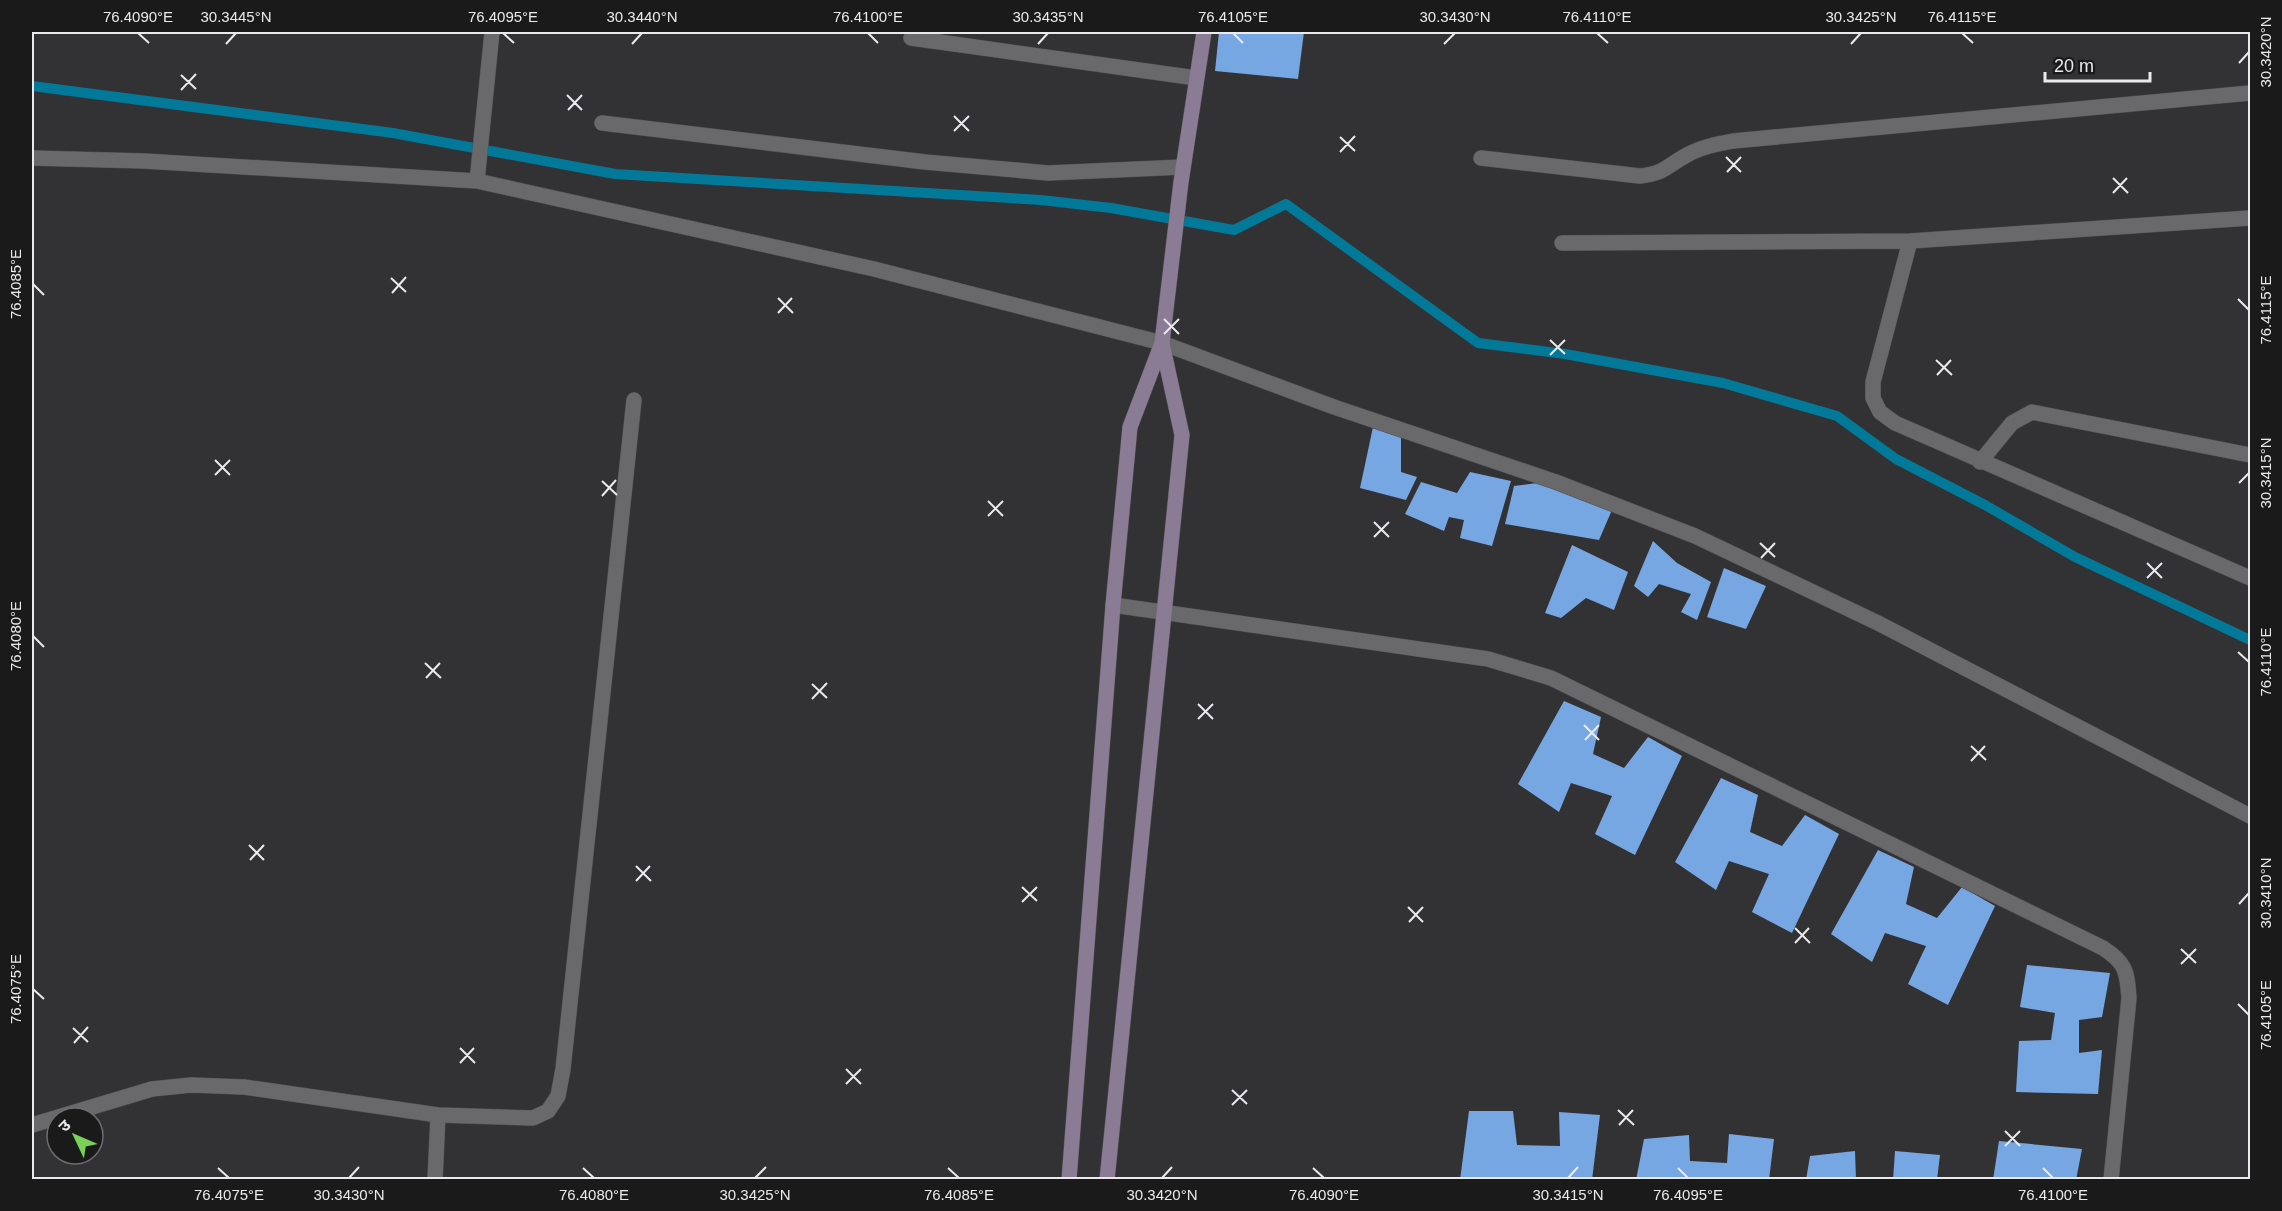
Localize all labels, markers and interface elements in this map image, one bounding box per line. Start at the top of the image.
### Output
text: 76.4090°E [103,8,173,25]
text: 30.3445°N [200,8,272,25]
text: 76.4095°E [468,8,538,25]
text: 30.3440°N [606,8,678,25]
text: 76.4100°E [833,8,903,25]
text: 30.3435°N [1012,8,1084,25]
text: 76.4105°E [1198,8,1268,25]
text: 30.3430°N [1419,8,1491,25]
text: 76.4110°E [1562,8,1632,25]
text: 30.3425°N [1825,8,1897,25]
text: 76.4115°E [1927,8,1997,25]
text: 30.3420°N [2257,16,2274,88]
scale bar [2045,45,2150,83]
text: 20 m [2054,56,2094,76]
text: 76.4085°E [7,249,24,319]
text: 76.4115°E [2257,275,2274,345]
text: 30.3415°N [2257,437,2274,509]
text: 76.4080°E [7,601,24,671]
text: 76.4110°E [2257,627,2274,697]
text: 30.3410°N [2257,857,2274,929]
text: 76.4075°E [7,954,24,1024]
text: 76.4105°E [2257,980,2274,1050]
north arrow [45,1106,105,1166]
text: उ [55,1116,74,1135]
text: 76.4075°E [194,1186,264,1203]
text: 30.3430°N [313,1186,385,1203]
text: 76.4080°E [559,1186,629,1203]
text: 30.3425°N [719,1186,791,1203]
text: 76.4085°E [924,1186,994,1203]
text: 30.3420°N [1126,1186,1198,1203]
text: 76.4090°E [1289,1186,1359,1203]
text: 30.3415°N [1532,1186,1604,1203]
text: 76.4095°E [1653,1186,1723,1203]
text: 76.4100°E [2018,1186,2088,1203]

